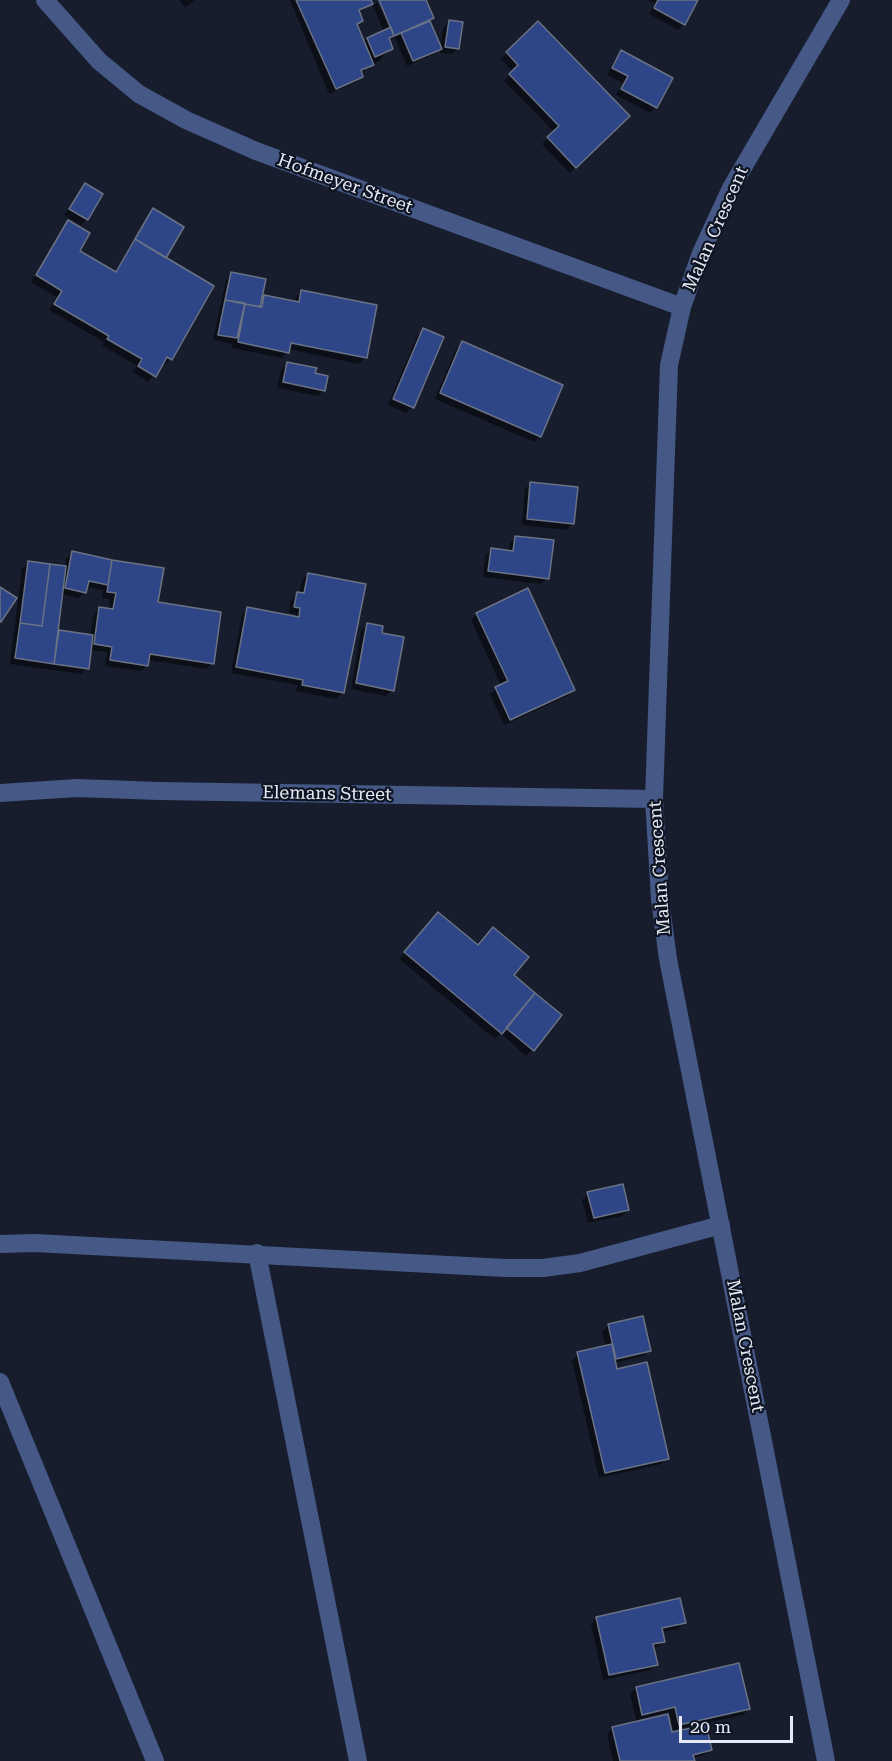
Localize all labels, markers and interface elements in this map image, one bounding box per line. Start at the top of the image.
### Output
street label: Hofmeyer Street [274,149,416,219]
street label: Malan Crescent [679,163,753,295]
street label: Elemans Street [262,782,392,806]
street label: Malan Crescent [645,800,675,936]
street label: Malan Crescent [722,1278,768,1414]
scale bar [682,1704,796,1742]
text: 20 m [690,1716,731,1737]

